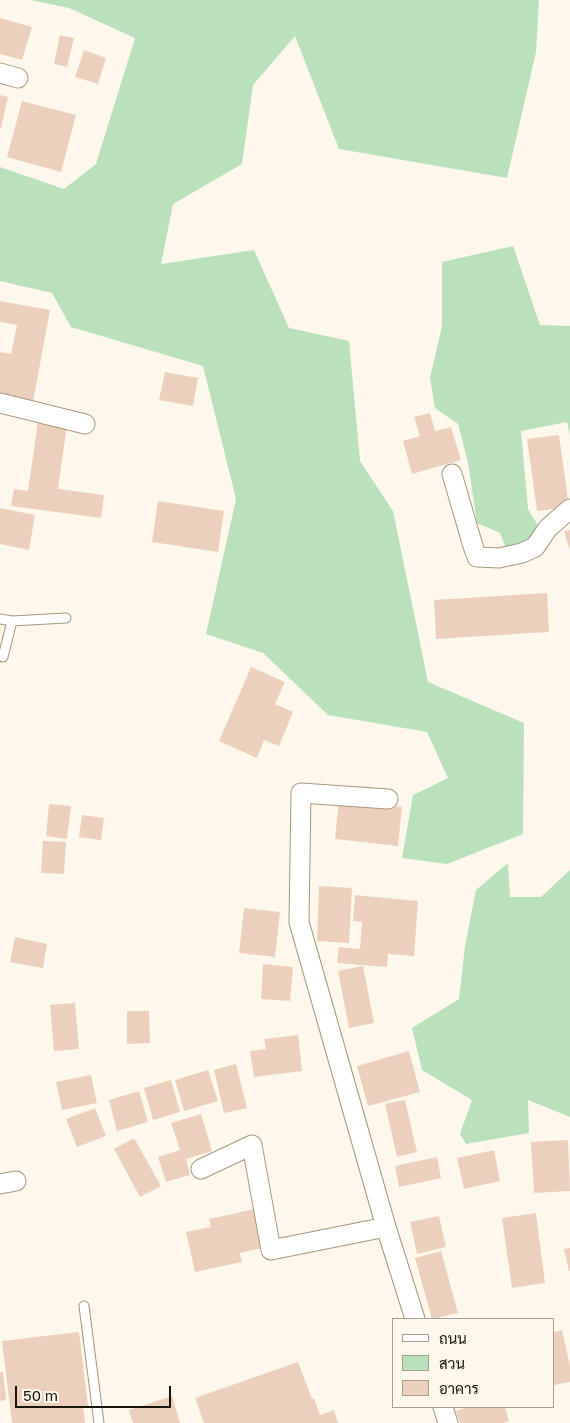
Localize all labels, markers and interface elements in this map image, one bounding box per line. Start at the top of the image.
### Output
legend [392,1318,555,1408]
text: ถนน [439,1329,467,1347]
text: สวน [439,1354,465,1372]
scale bar [18,1376,174,1408]
text: อาคาร [439,1379,479,1397]
text: 50 m [23,1386,58,1404]

